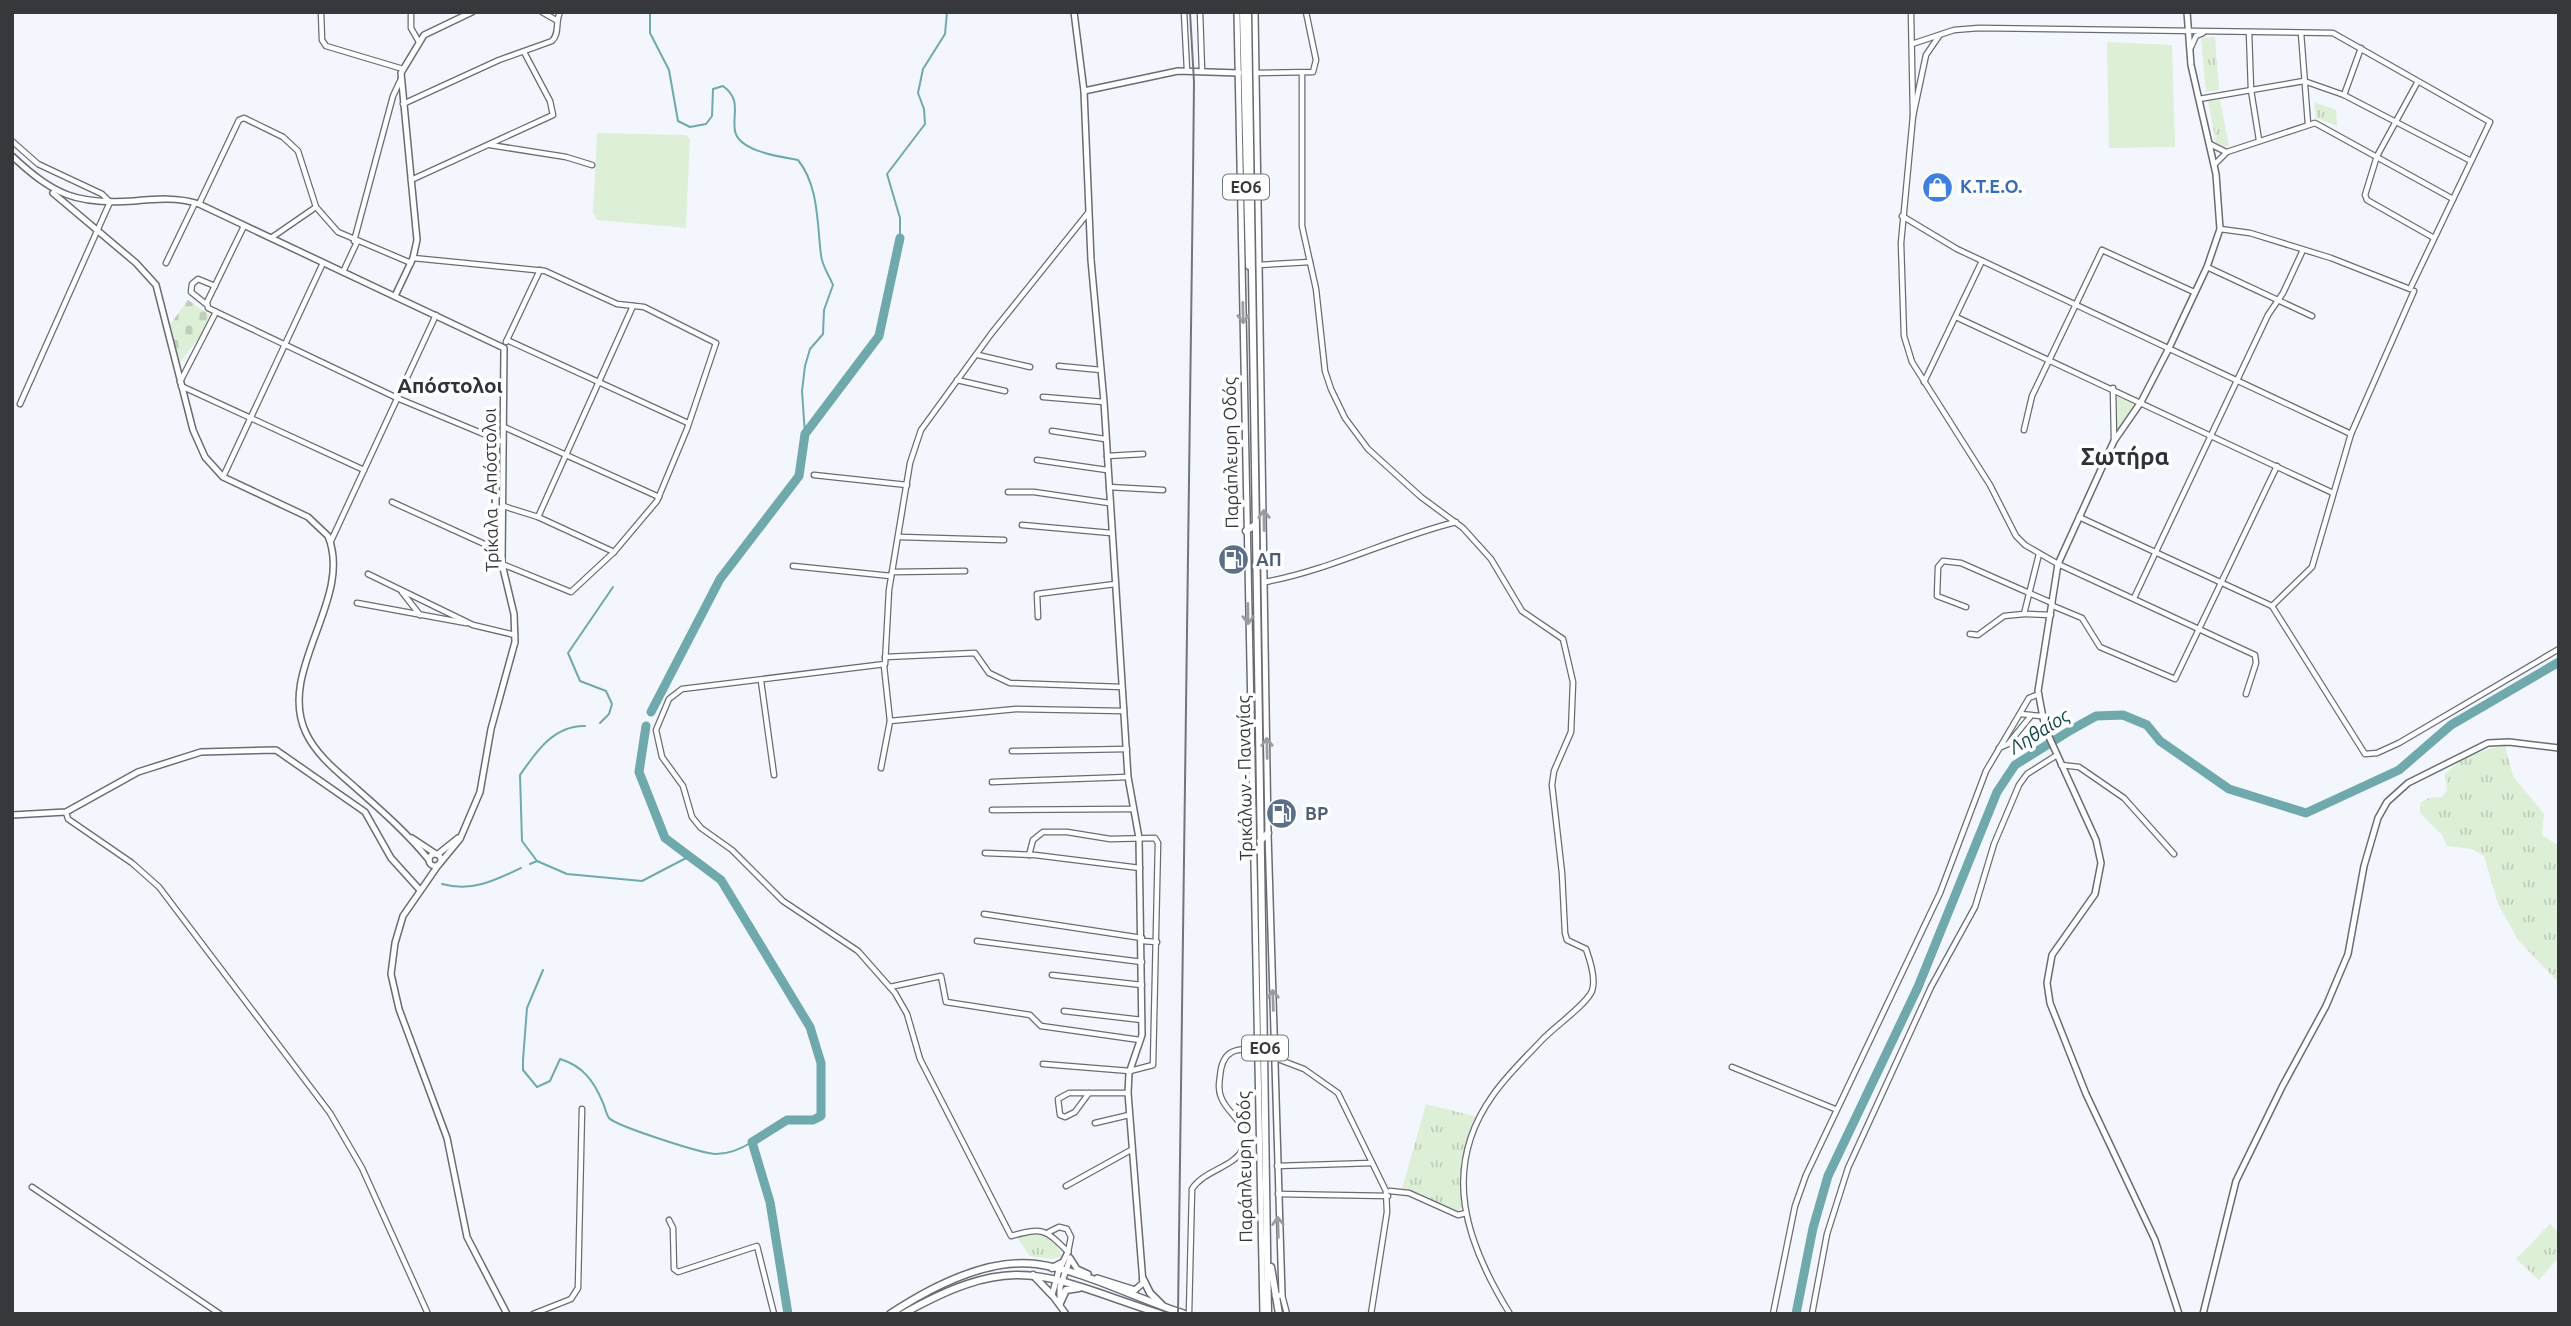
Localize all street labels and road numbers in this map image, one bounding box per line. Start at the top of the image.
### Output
road number: ΕΟ6 [1223,174,1269,200]
street label: Παράπλευρη Οδός [1219,377,1242,529]
street label: Τρίκαλα - Απόστολοι [479,408,501,572]
street label: Τρικάλων - Παναγίας [1233,695,1256,861]
road number: ΕΟ6 [1242,1036,1288,1060]
street label: Παράπλευρη Οδός [1233,1091,1256,1243]

